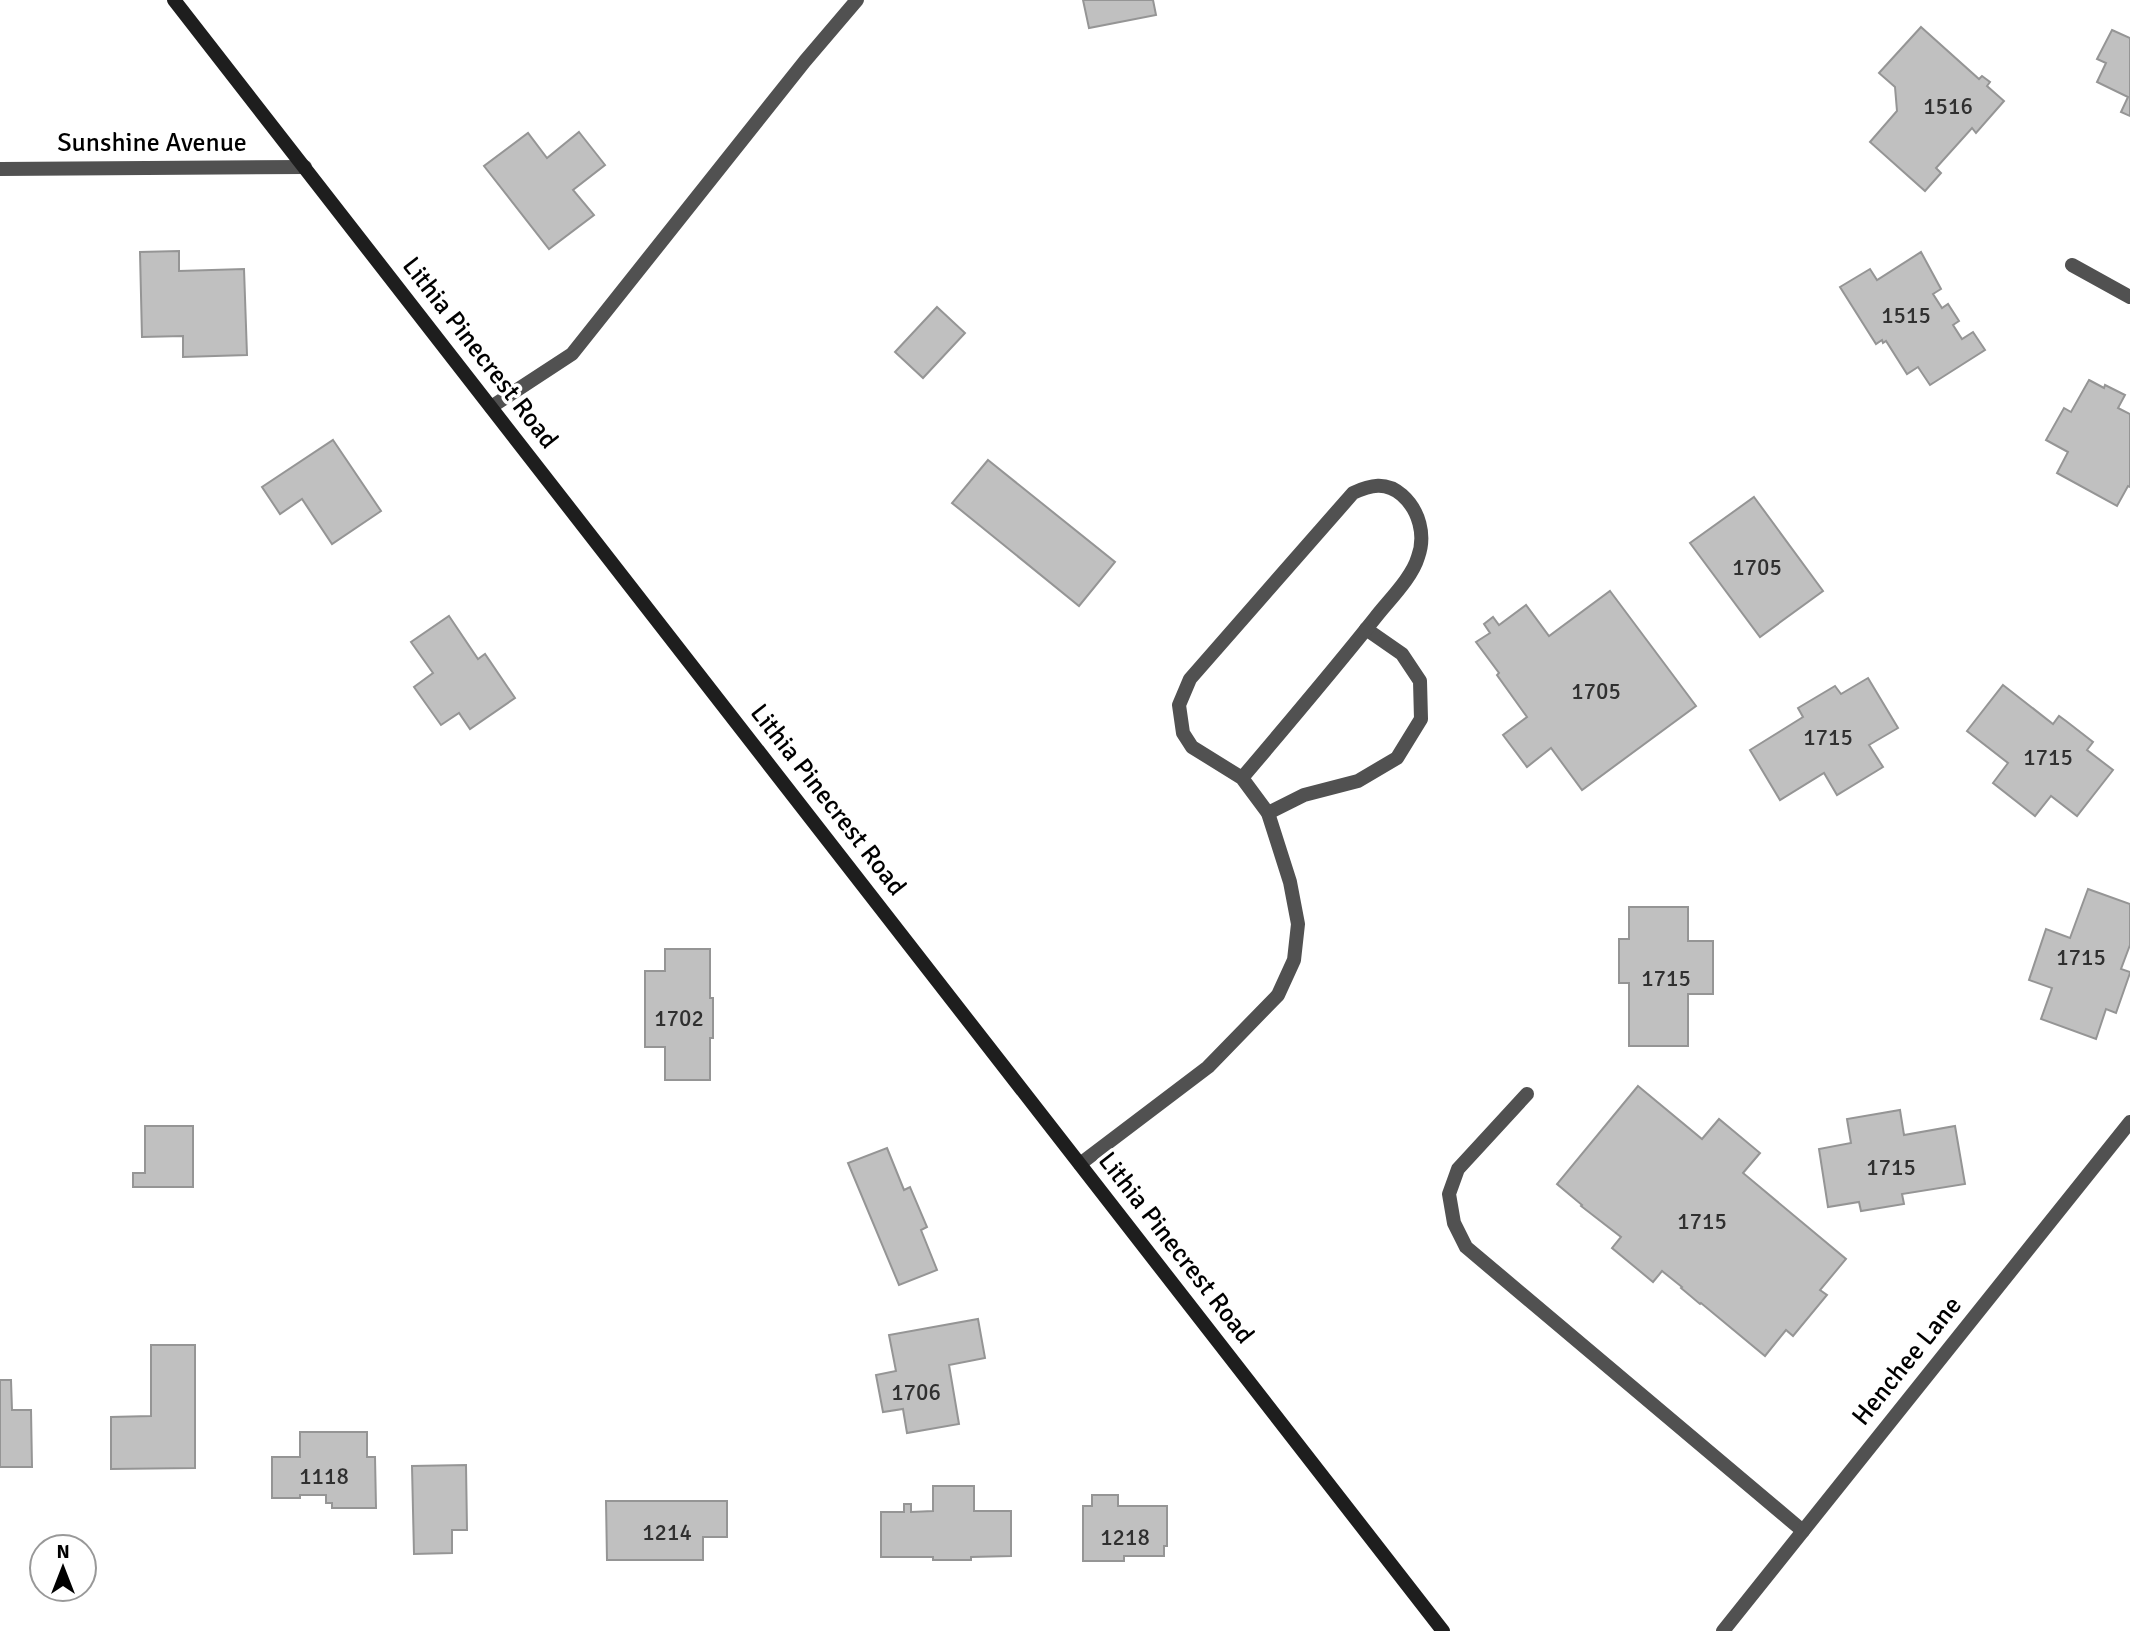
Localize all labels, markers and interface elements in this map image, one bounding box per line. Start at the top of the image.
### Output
house number: 1516 [1923,92,1973,121]
street label: Sunshine Avenue [57,127,247,159]
street label: Lithia Pinecrest Road [395,251,565,455]
house number: 1515 [1881,301,1931,330]
house number: 1705 [1732,553,1782,582]
house number: 1705 [1571,677,1621,706]
street label: Lithia Pinecrest Road [743,698,913,902]
house number: 1715 [1803,723,1853,752]
house number: 1715 [2023,743,2073,772]
house number: 1715 [2056,943,2106,972]
house number: 1715 [1641,964,1691,993]
house number: 1702 [654,1004,704,1033]
street label: Lithia Pinecrest Road [1091,1146,1261,1350]
house number: 1715 [1866,1153,1916,1182]
house number: 1715 [1677,1207,1727,1236]
street label: Henchee Lane [1845,1290,1969,1432]
house number: 1706 [891,1378,941,1407]
house number: 1118 [299,1462,349,1491]
house number: 1214 [642,1518,692,1547]
house number: 1218 [1100,1523,1150,1552]
north arrow [28,1533,98,1603]
text: N [56,1540,70,1564]

